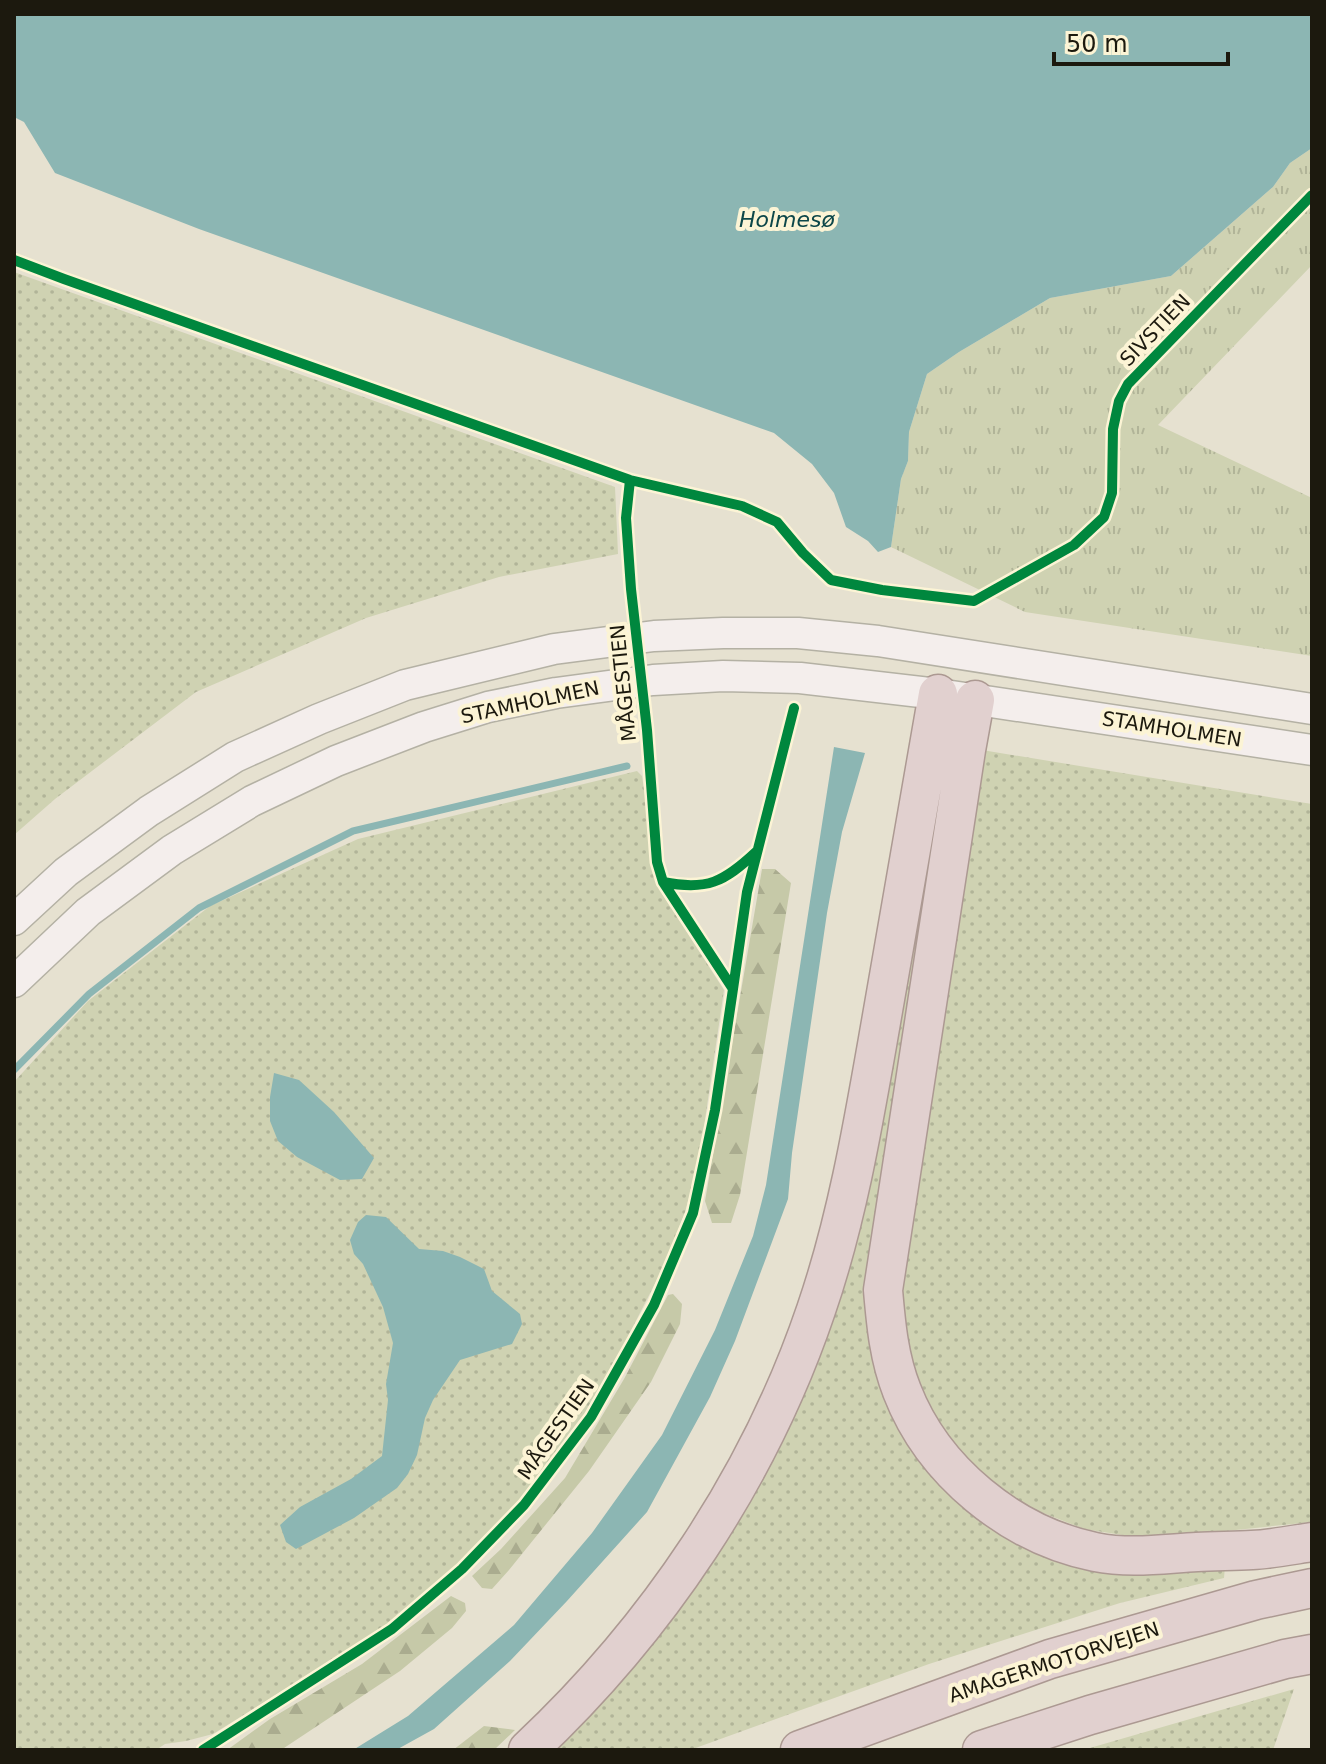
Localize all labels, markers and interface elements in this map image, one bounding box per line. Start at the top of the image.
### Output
scale bar [1054,16,1228,66]
text: 50 m [1066,30,1128,58]
water label: Holmesø [739,207,836,232]
street label: SIVSTIEN [1115,289,1195,371]
street label: MÅGESTIEN [605,623,641,743]
street label: STAMHOLMEN [459,676,601,728]
street label: STAMHOLMEN [1100,706,1244,752]
street label: MÅGESTIEN [512,1374,600,1484]
street label: AMAGERMOTORVEJEN [946,1617,1162,1707]

